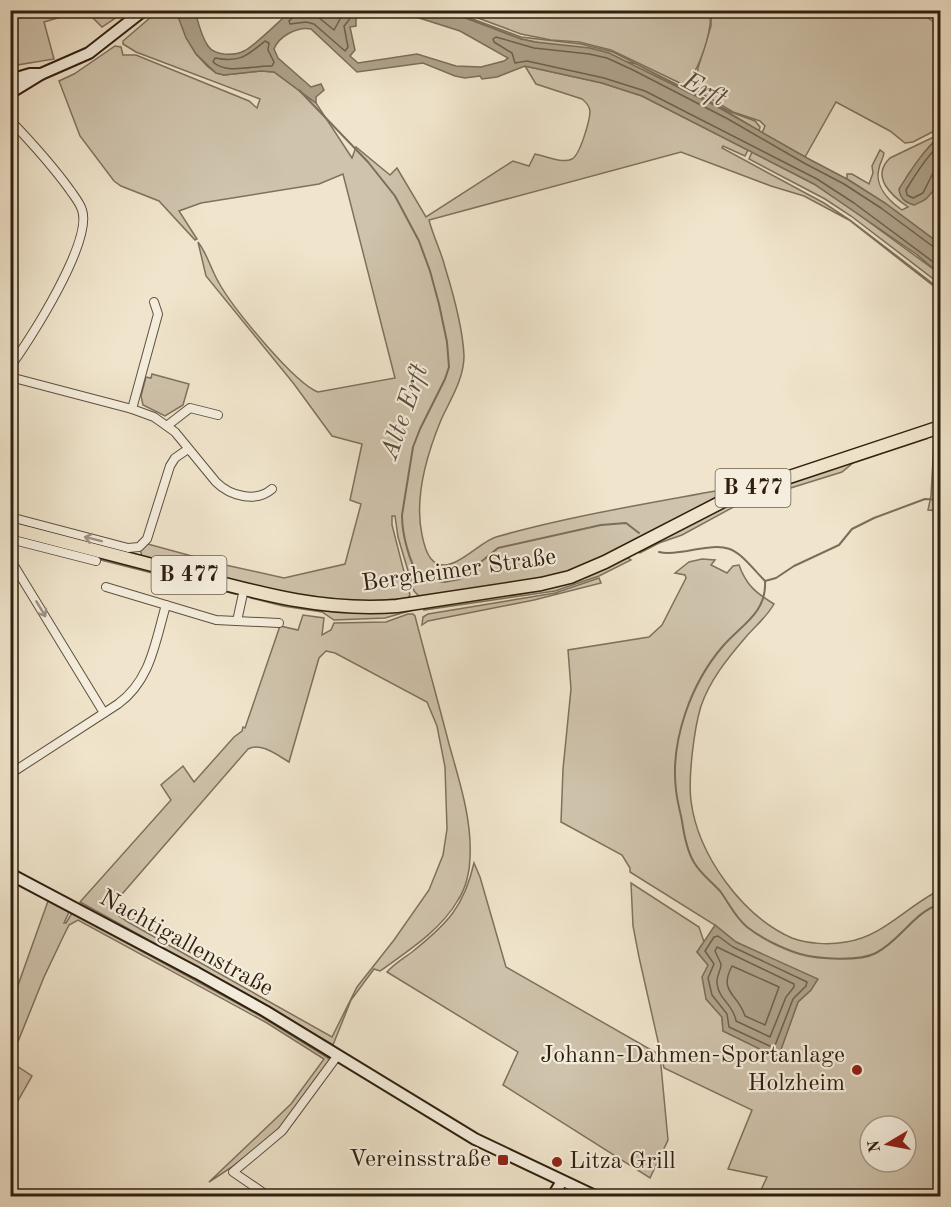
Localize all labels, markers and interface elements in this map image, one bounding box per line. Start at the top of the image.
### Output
water label: Erft [677,67,731,113]
water label: Alte Erft [376,360,434,465]
road number: B 477 [716,469,790,507]
one-way arrow [84,532,103,544]
street label: Bergheimer Straße [360,545,558,597]
road number: B 477 [152,556,226,594]
one-way arrow [35,600,47,617]
street label: Nachtigallenstraße [95,886,277,1002]
place label: Johann-Dahmen-Sportanlage Holzheim [540,1044,845,1096]
marker: Johann-Dahmen-Sportanlage Holzheim [850,1063,864,1077]
north arrow [858,1114,918,1174]
text: N [866,1138,884,1154]
place label: Vereinsstraße [349,1148,491,1172]
place label: Litza Grill [569,1150,676,1174]
marker: Vereinsstraße [496,1153,510,1167]
marker: Litza Grill [550,1155,564,1169]

